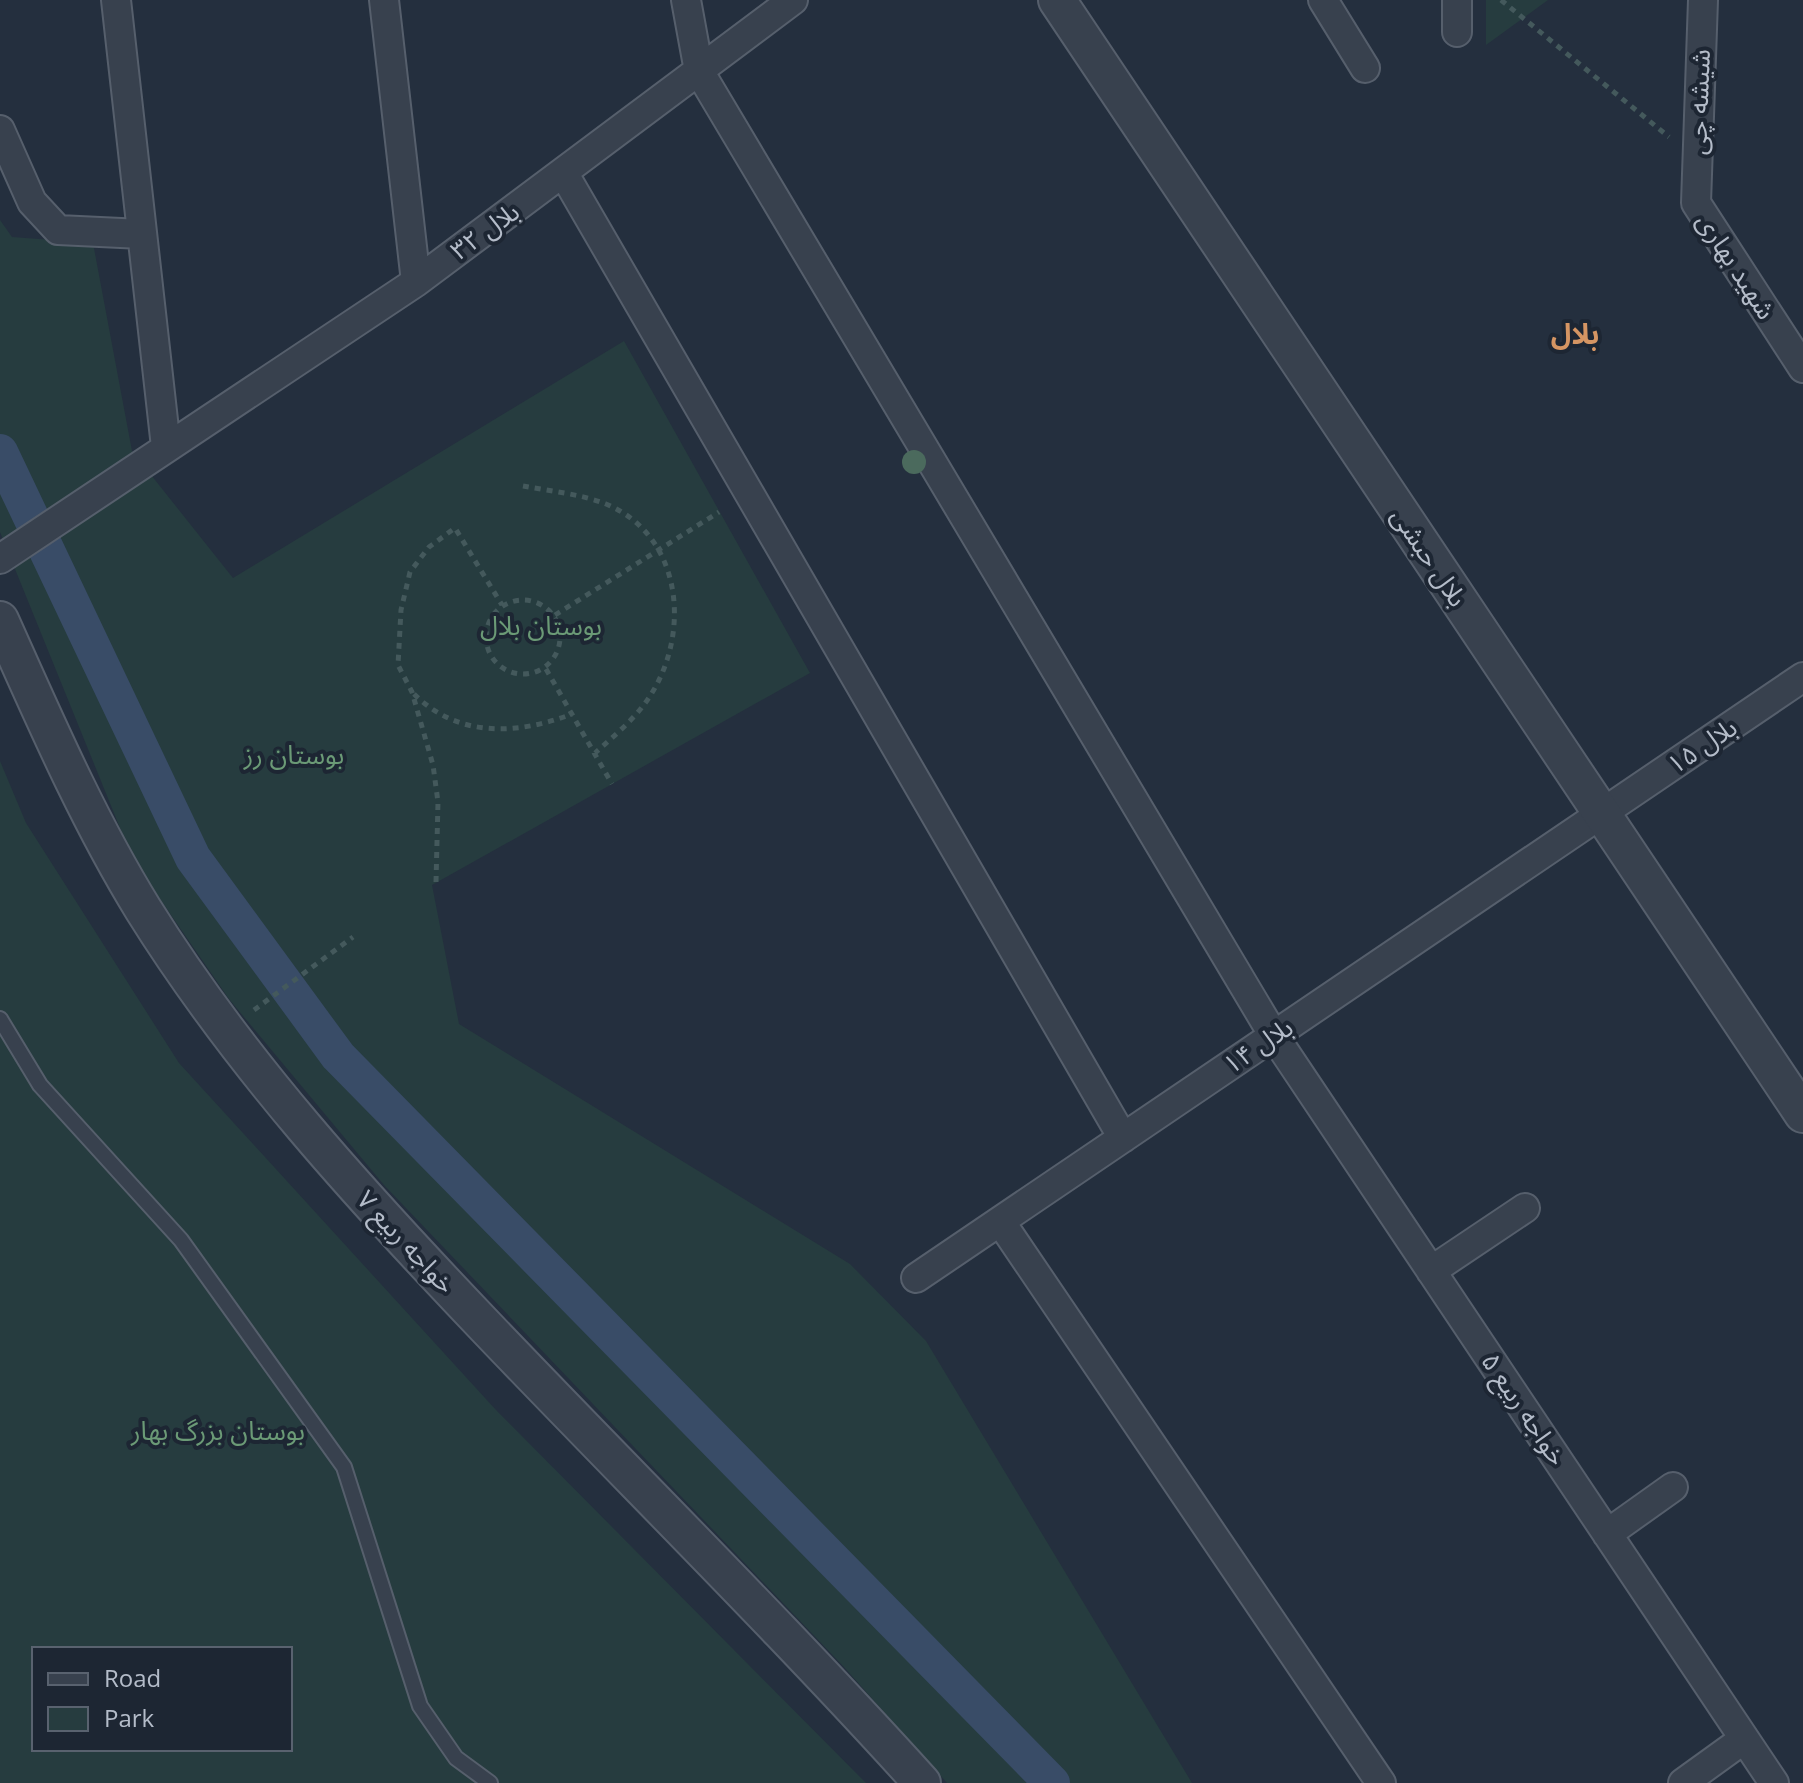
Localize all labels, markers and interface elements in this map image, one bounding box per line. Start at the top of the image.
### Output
street label: شیشه چی [1678,48,1718,156]
street label: بلال ۳۲ [443,193,526,267]
street label: شهید بهاری [1689,205,1785,326]
district label: بلال [1551,314,1599,352]
street label: بلال حبشی [1383,500,1476,613]
park label: بوستان بلال [480,607,602,643]
street label: بلال ۱۵ [1659,709,1743,782]
park label: بوستان رز [243,736,344,772]
street label: بلال ۱۴ [1215,1009,1299,1082]
street label: خواجه ربیع ۷ [347,1182,464,1303]
street label: خواجه ربیع ۵ [1471,1345,1576,1474]
park label: بوستان بزرگ بهار [130,1412,305,1448]
legend [32,1647,292,1751]
text: Road [104,1661,161,1694]
text: Park [104,1701,155,1734]

